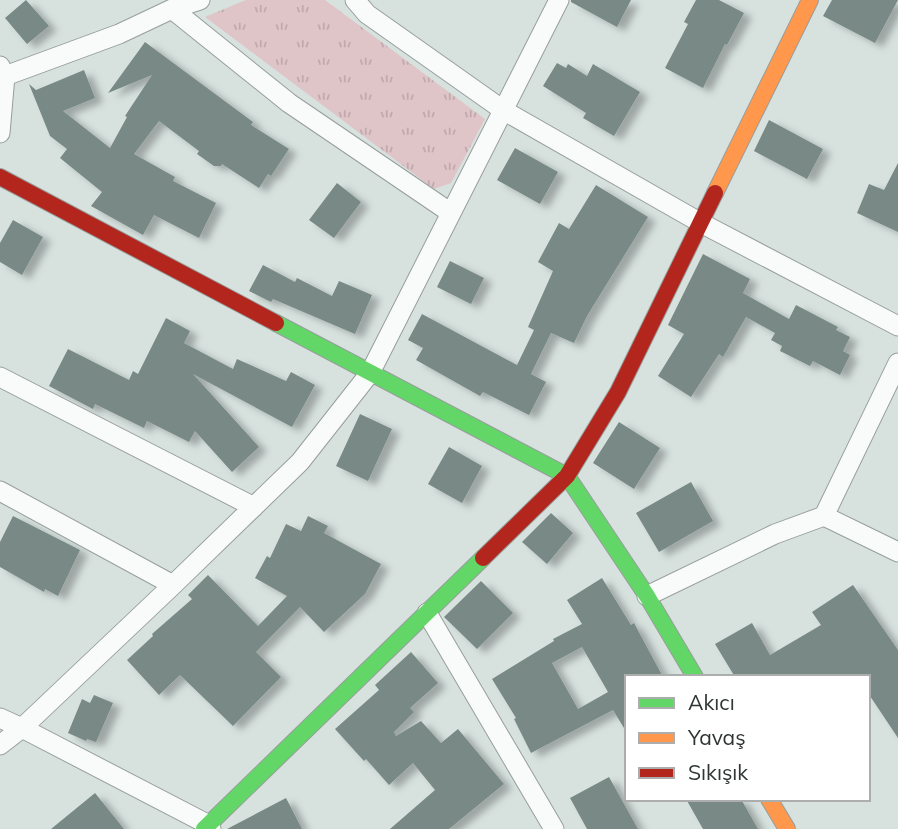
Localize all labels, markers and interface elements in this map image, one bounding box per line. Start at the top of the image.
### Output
legend [625,675,870,801]
text: Akıcı [688,689,735,715]
text: Yavaş [687,724,746,750]
text: Sıkışık [688,759,748,785]

